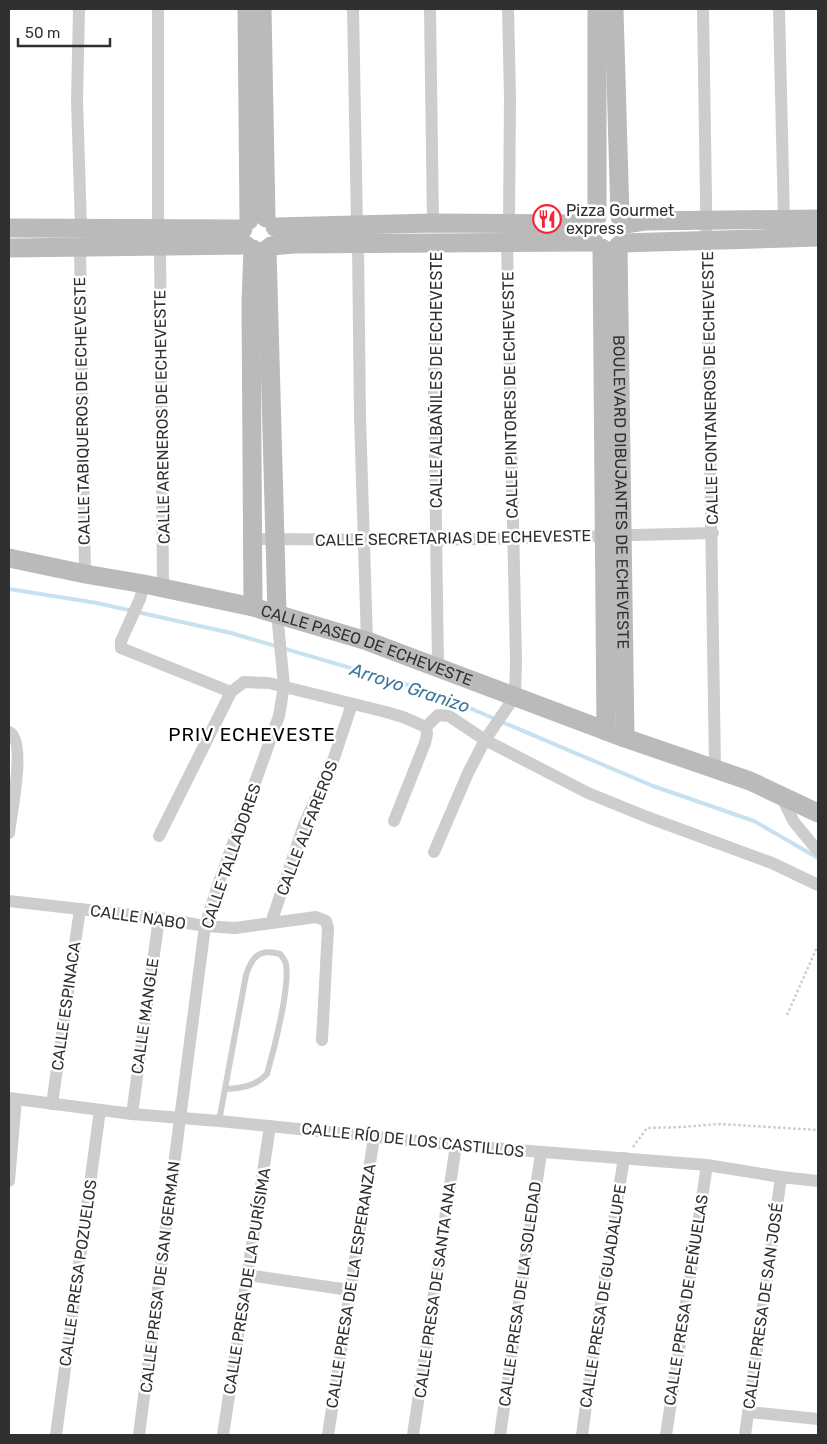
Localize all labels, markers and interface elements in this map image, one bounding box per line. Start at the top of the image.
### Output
scale bar [18,15,110,47]
text: 50 m [25,24,60,42]
place label: Pizza Gourmet express [566,201,674,238]
restaurant icon: Pizza Gourmet express [532,204,562,234]
street label: CALLE FONTANEROS DE ECHEVESTE [698,251,722,525]
street label: CALLE ALBAÑILES DE ECHEVESTE [427,252,446,508]
street label: CALLE PINTORES DE ECHEVESTE [498,271,522,519]
street label: CALLE TABIQUEROS DE ECHEVESTE [70,277,94,545]
street label: CALLE ARENEROS DE ECHEVESTE [150,290,174,544]
street label: BOULEVARD DIBUJANTES DE ECHEVESTE [610,335,633,649]
street label: CALLE SECRETARIAS DE ECHEVESTE [315,526,591,550]
street label: CALLE PASEO DE ECHEVESTE [259,600,475,689]
water label: Arroyo Granizo [347,658,473,718]
district label: PRIV ECHEVESTE [168,723,336,746]
street label: CALLE ALFAREROS [273,758,342,898]
street label: CALLE TALLADORES [197,781,265,931]
street label: CALLE NABO [89,901,187,933]
street label: CALLE ESPINACA [48,940,84,1072]
street label: CALLE MANGLE [127,957,163,1075]
street label: CALLE RÍO DE LOS CASTILLOS [301,1119,525,1161]
street label: CALLE PRESA DE SAN GERMAN [136,1160,184,1394]
street label: CALLE PRESA DE LA ESPERANZA [322,1162,380,1410]
street label: CALLE PRESA DE LA PURÍSIMA [220,1166,274,1396]
street label: CALLE PRESA POZUELOS [55,1178,101,1368]
street label: CALLE PRESA DE SANTA ANA [410,1180,460,1399]
street label: CALLE PRESA DE LA SOLEDAD [495,1180,545,1408]
street label: CALLE PRESA DE GUADALUPE [576,1183,630,1409]
street label: CALLE PRESA DE PEÑUELAS [660,1193,712,1407]
street label: CALLE PRESA DE SAN JOSÉ [739,1202,787,1410]

